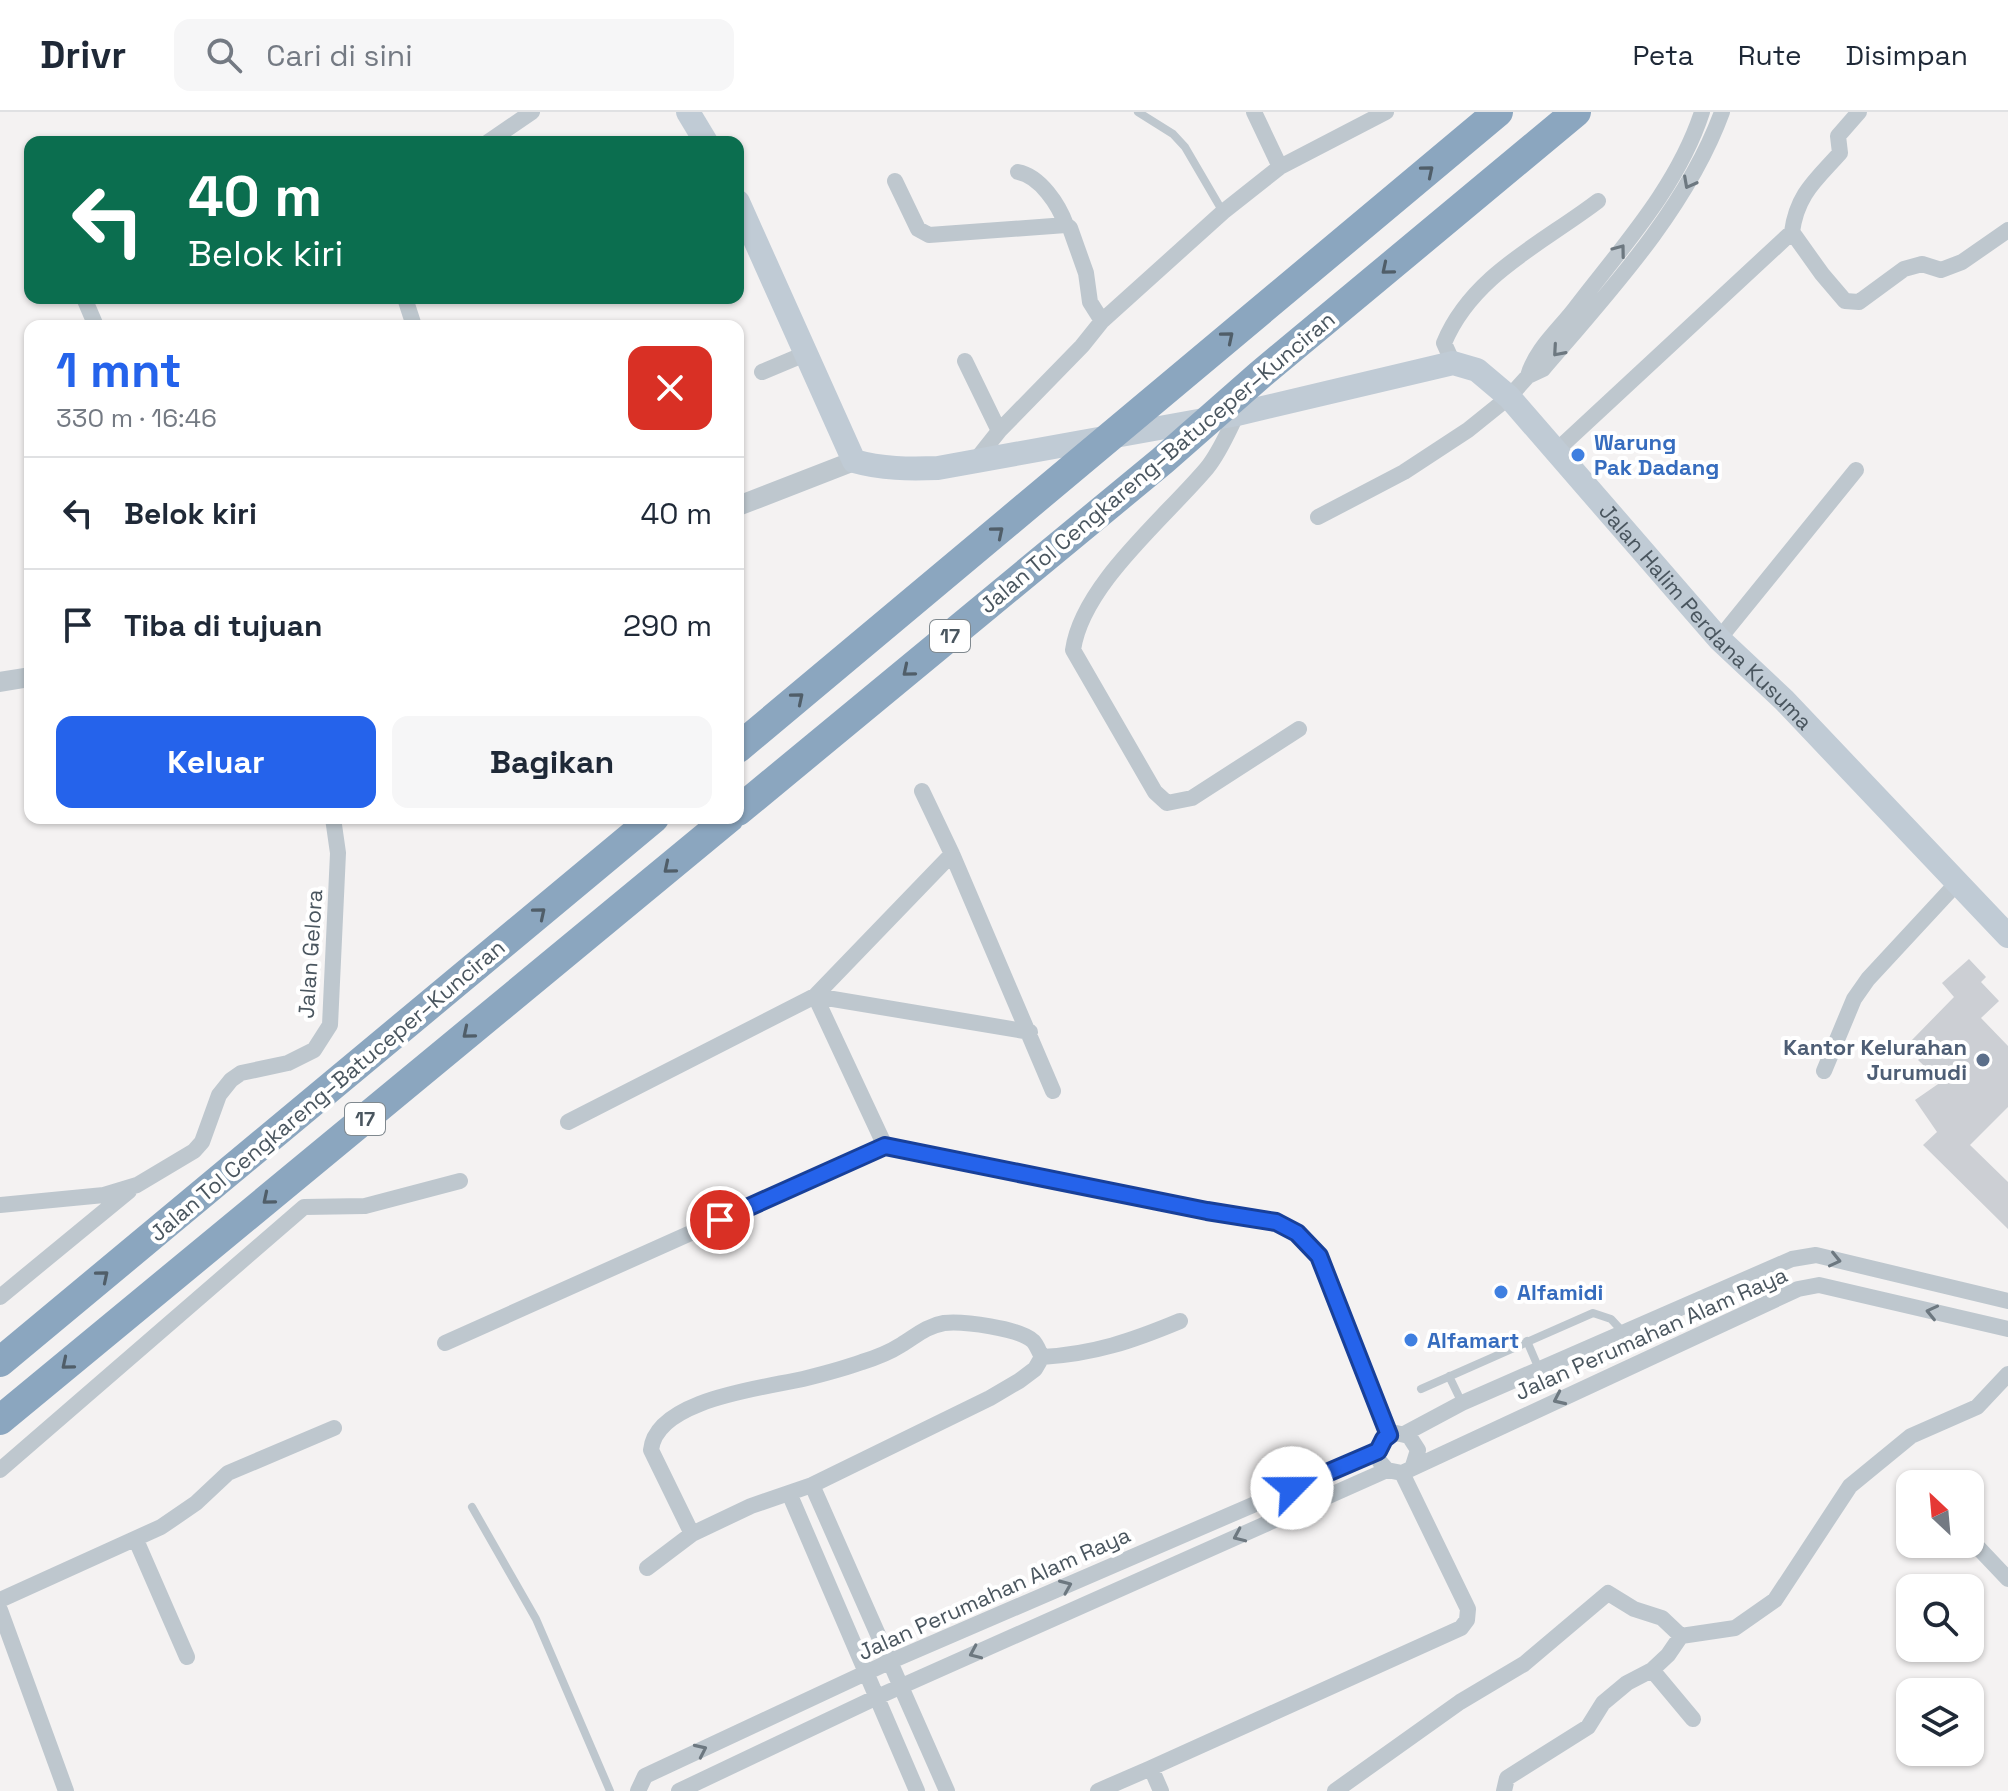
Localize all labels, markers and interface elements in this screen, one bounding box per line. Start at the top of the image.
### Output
search box [174,19,734,91]
text: Drivr [40,31,126,79]
icon: search [202,33,246,77]
text: Cari di sini [266,36,413,75]
text: Peta [1633,37,1694,73]
text: Rute [1738,37,1802,73]
text: Disimpan [1846,37,1968,73]
text: 40 m [188,161,322,232]
one-way arrow [1419,166,1434,180]
icon: left [56,168,160,272]
one-way arrow [1683,174,1699,188]
text: Belok kiri [188,231,343,277]
one-way arrow [1610,245,1624,259]
one-way arrow [1382,259,1396,274]
street label: Jalan Tol Cengkareng–Batuceper–Kunciran [974,305,1340,619]
one-way arrow [1219,332,1234,347]
text: 1 mnt [56,340,182,401]
one-way arrow [1553,342,1568,357]
button: close [628,346,712,430]
text: 330 m · 16:46 [56,401,217,435]
place label: Warung Pak Dadang [1594,428,1719,481]
marker: Warung Pak Dadang [1569,446,1587,464]
icon: left [56,491,100,535]
text: Belok kiri [124,494,257,533]
text: 40 m [641,494,712,533]
street label: Jalan Halim Perdana Kusuma [1593,497,1819,736]
one-way arrow [989,527,1003,542]
icon: arrive [56,603,100,647]
text: Tiba di tujuan [124,606,323,645]
text: 290 m [623,606,712,645]
road number: 17 [930,620,970,652]
one-way arrow [902,661,917,676]
one-way arrow [789,693,803,708]
button: Keluar [56,716,376,808]
button: Bagikan [392,716,712,808]
one-way arrow [664,858,678,873]
street label: Jalan Gelora [292,888,329,1020]
one-way arrow [530,908,545,923]
street label: Jalan Tol Cengkareng–Batuceper–Kunciran [144,933,510,1247]
one-way arrow [463,1023,478,1038]
place label: Kantor Kelurahan Jurumudi [1783,1033,1967,1086]
marker: Kantor Kelurahan Jurumudi [1974,1051,1992,1069]
road number: 17 [345,1103,385,1135]
pin [686,1186,754,1254]
one-way arrow [262,1189,277,1203]
icon: arrive [698,1198,742,1242]
one-way arrow [1828,1250,1841,1267]
street label: Jalan Perumahan Alam Raya [1510,1260,1792,1406]
one-way arrow [94,1272,109,1286]
place label: Alfamidi [1517,1278,1603,1306]
marker: Alfamidi [1492,1283,1510,1301]
one-way arrow [1926,1304,1939,1321]
place label: Alfamart [1427,1326,1519,1354]
marker: Alfamart [1402,1331,1420,1349]
one-way arrow [62,1354,77,1369]
one-way arrow [1553,1389,1568,1405]
position arrow [1250,1446,1334,1530]
north arrow [1896,1470,1984,1558]
map controls [1896,1470,1984,1766]
street label: Jalan Perumahan Alam Raya [853,1520,1135,1666]
one-way arrow [1232,1526,1247,1542]
button: search [1896,1574,1984,1662]
one-way arrow [1057,1579,1072,1595]
one-way arrow [969,1643,984,1659]
button: layers [1896,1678,1984,1766]
one-way arrow [693,1744,707,1760]

